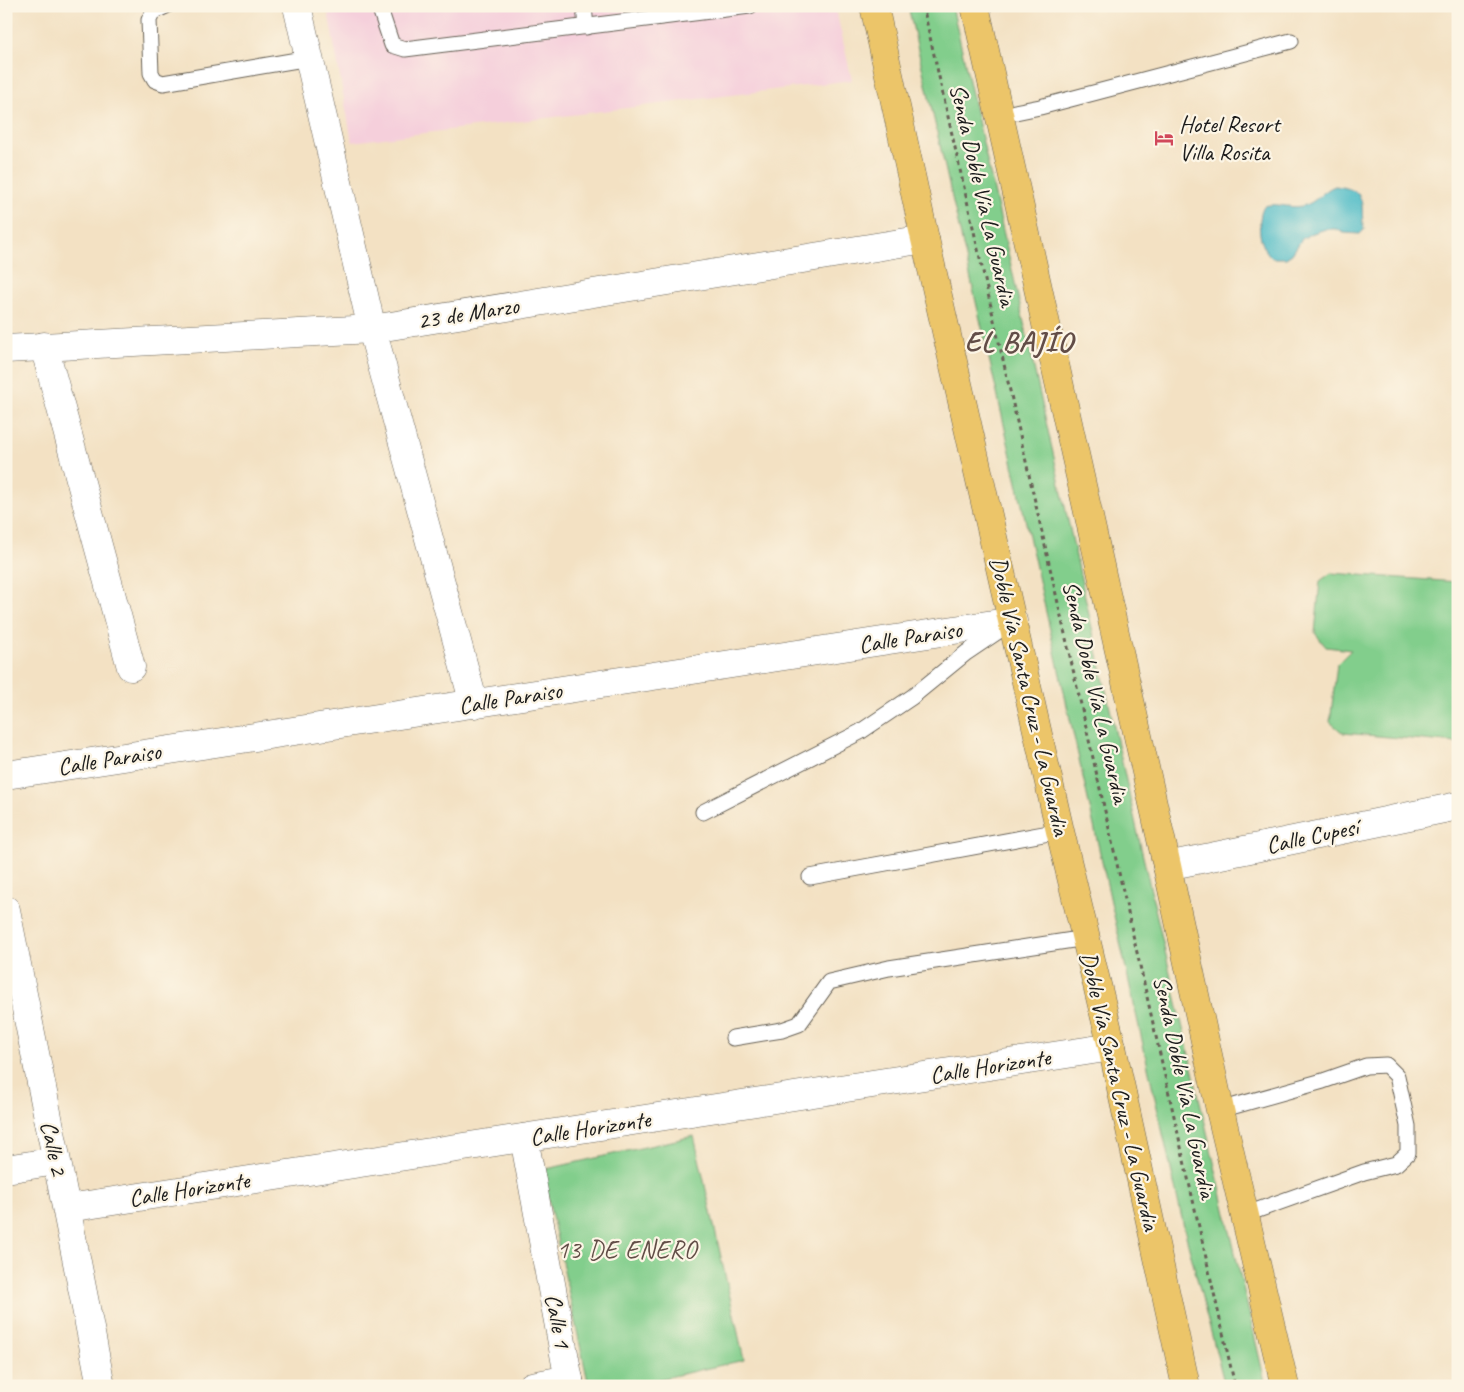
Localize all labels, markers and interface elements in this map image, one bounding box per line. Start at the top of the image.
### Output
street label: Senda Doble Vía La Guardia [943,81,1024,311]
place label: Hotel Resort Villa Rosita [1179,109,1282,167]
hotel icon: Hotel Resort Villa Rosita [1153,127,1175,149]
street label: 23 de Marzo [415,290,522,336]
district label: EL BAJÍO [965,323,1077,360]
street label: Doble Vía Santa Cruz - La Guardia [983,554,1077,840]
street label: Senda Doble Vía La Guardia [1056,578,1137,808]
street label: Calle Paraiso [856,614,965,660]
street label: Calle Paraiso [456,675,565,721]
street label: Calle Paraiso [55,736,164,782]
street label: Calle Cupesí [1263,811,1365,860]
street label: Doble Vía Santa Cruz - La Guardia [1073,949,1167,1235]
street label: Senda Doble Vía La Guardia [1147,973,1224,1203]
street label: Calle Horizonte [928,1041,1054,1090]
street label: Calle Horizonte [528,1103,654,1152]
street label: Calle 2 [34,1118,75,1180]
street label: Calle Horizonte [127,1164,253,1213]
district label: 13 DE ENERO [557,1234,699,1266]
street label: Calle 1 [538,1291,578,1352]

